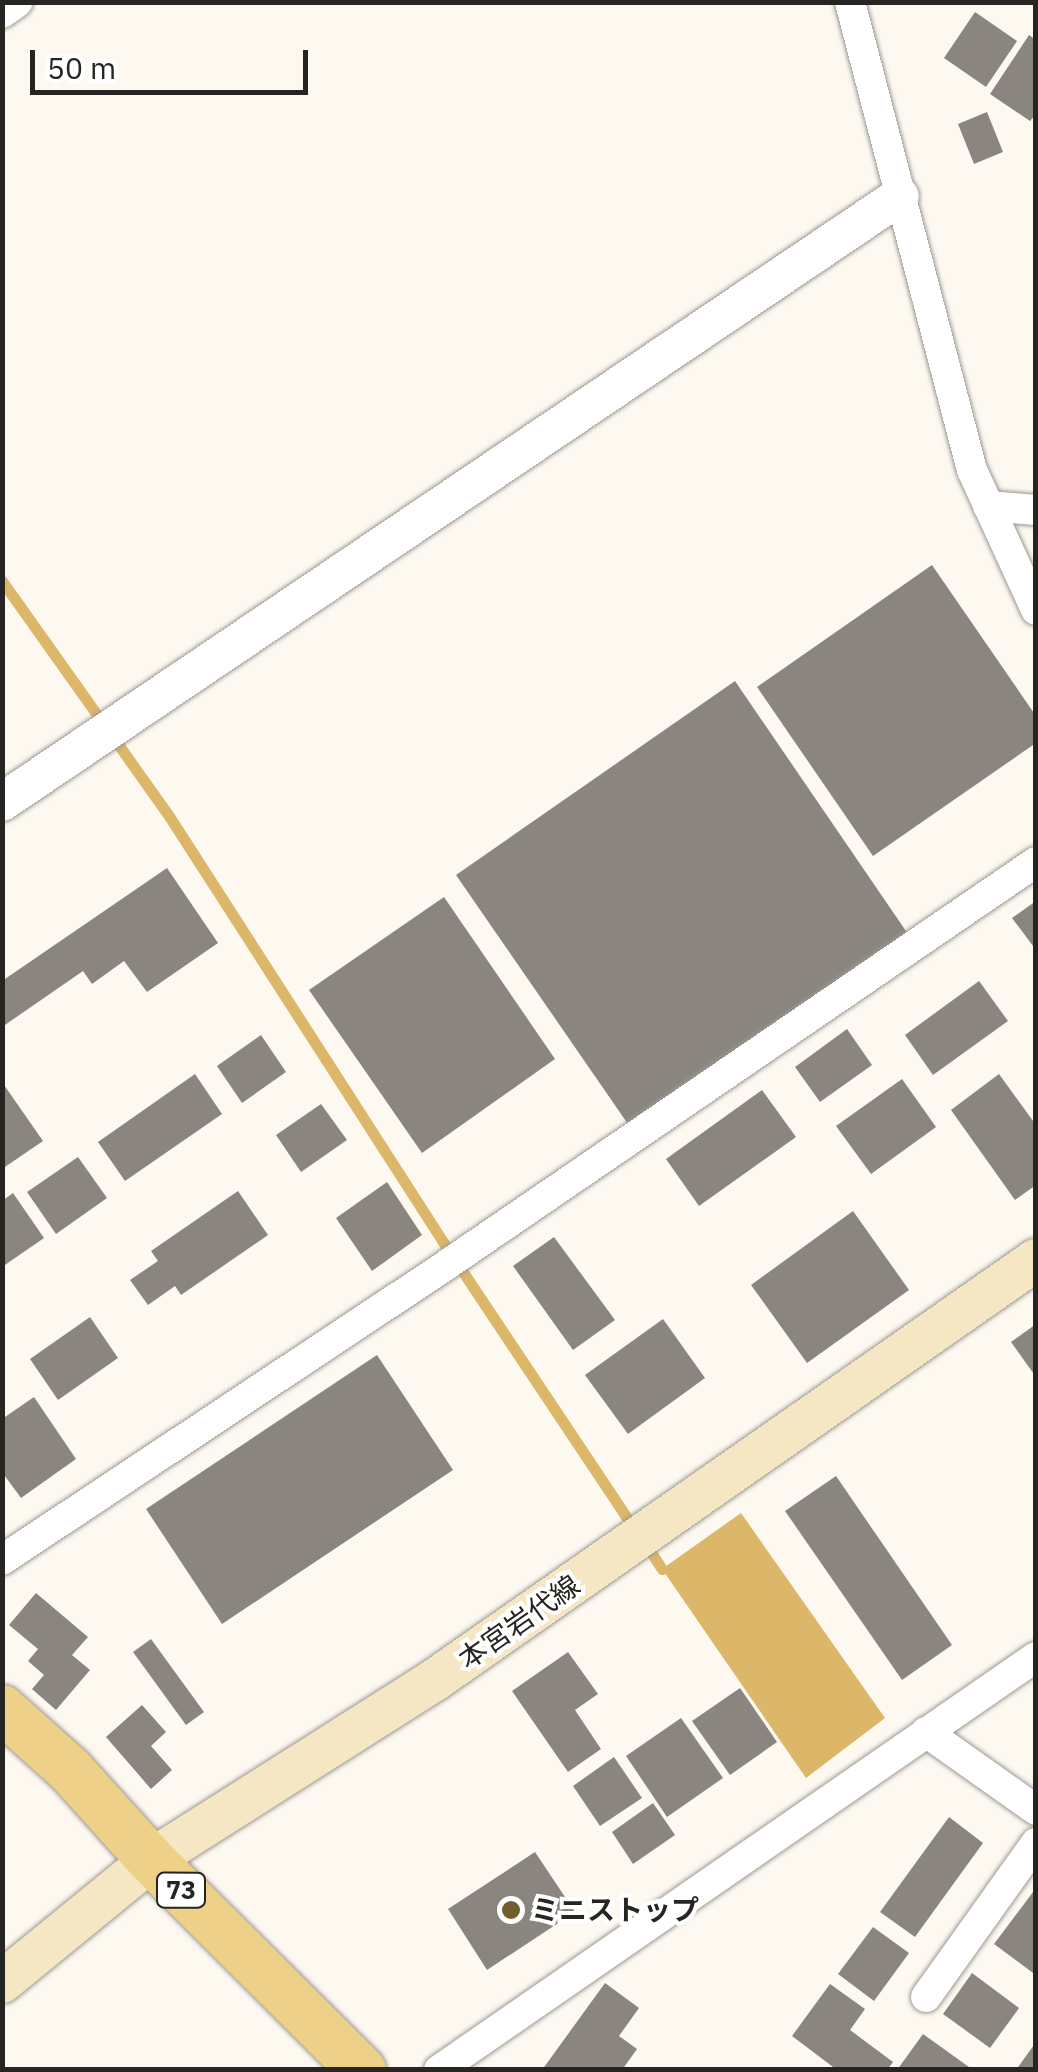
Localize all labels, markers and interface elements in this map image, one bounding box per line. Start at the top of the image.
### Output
scale bar [35,30,312,92]
text: 50 m [47,48,116,87]
street label: 本宮岩代線 [452,1568,586,1676]
road number: 73 [156,1870,206,1910]
place label: ミニストップ [531,1893,699,1927]
marker: ミニストップ [500,1899,522,1921]

